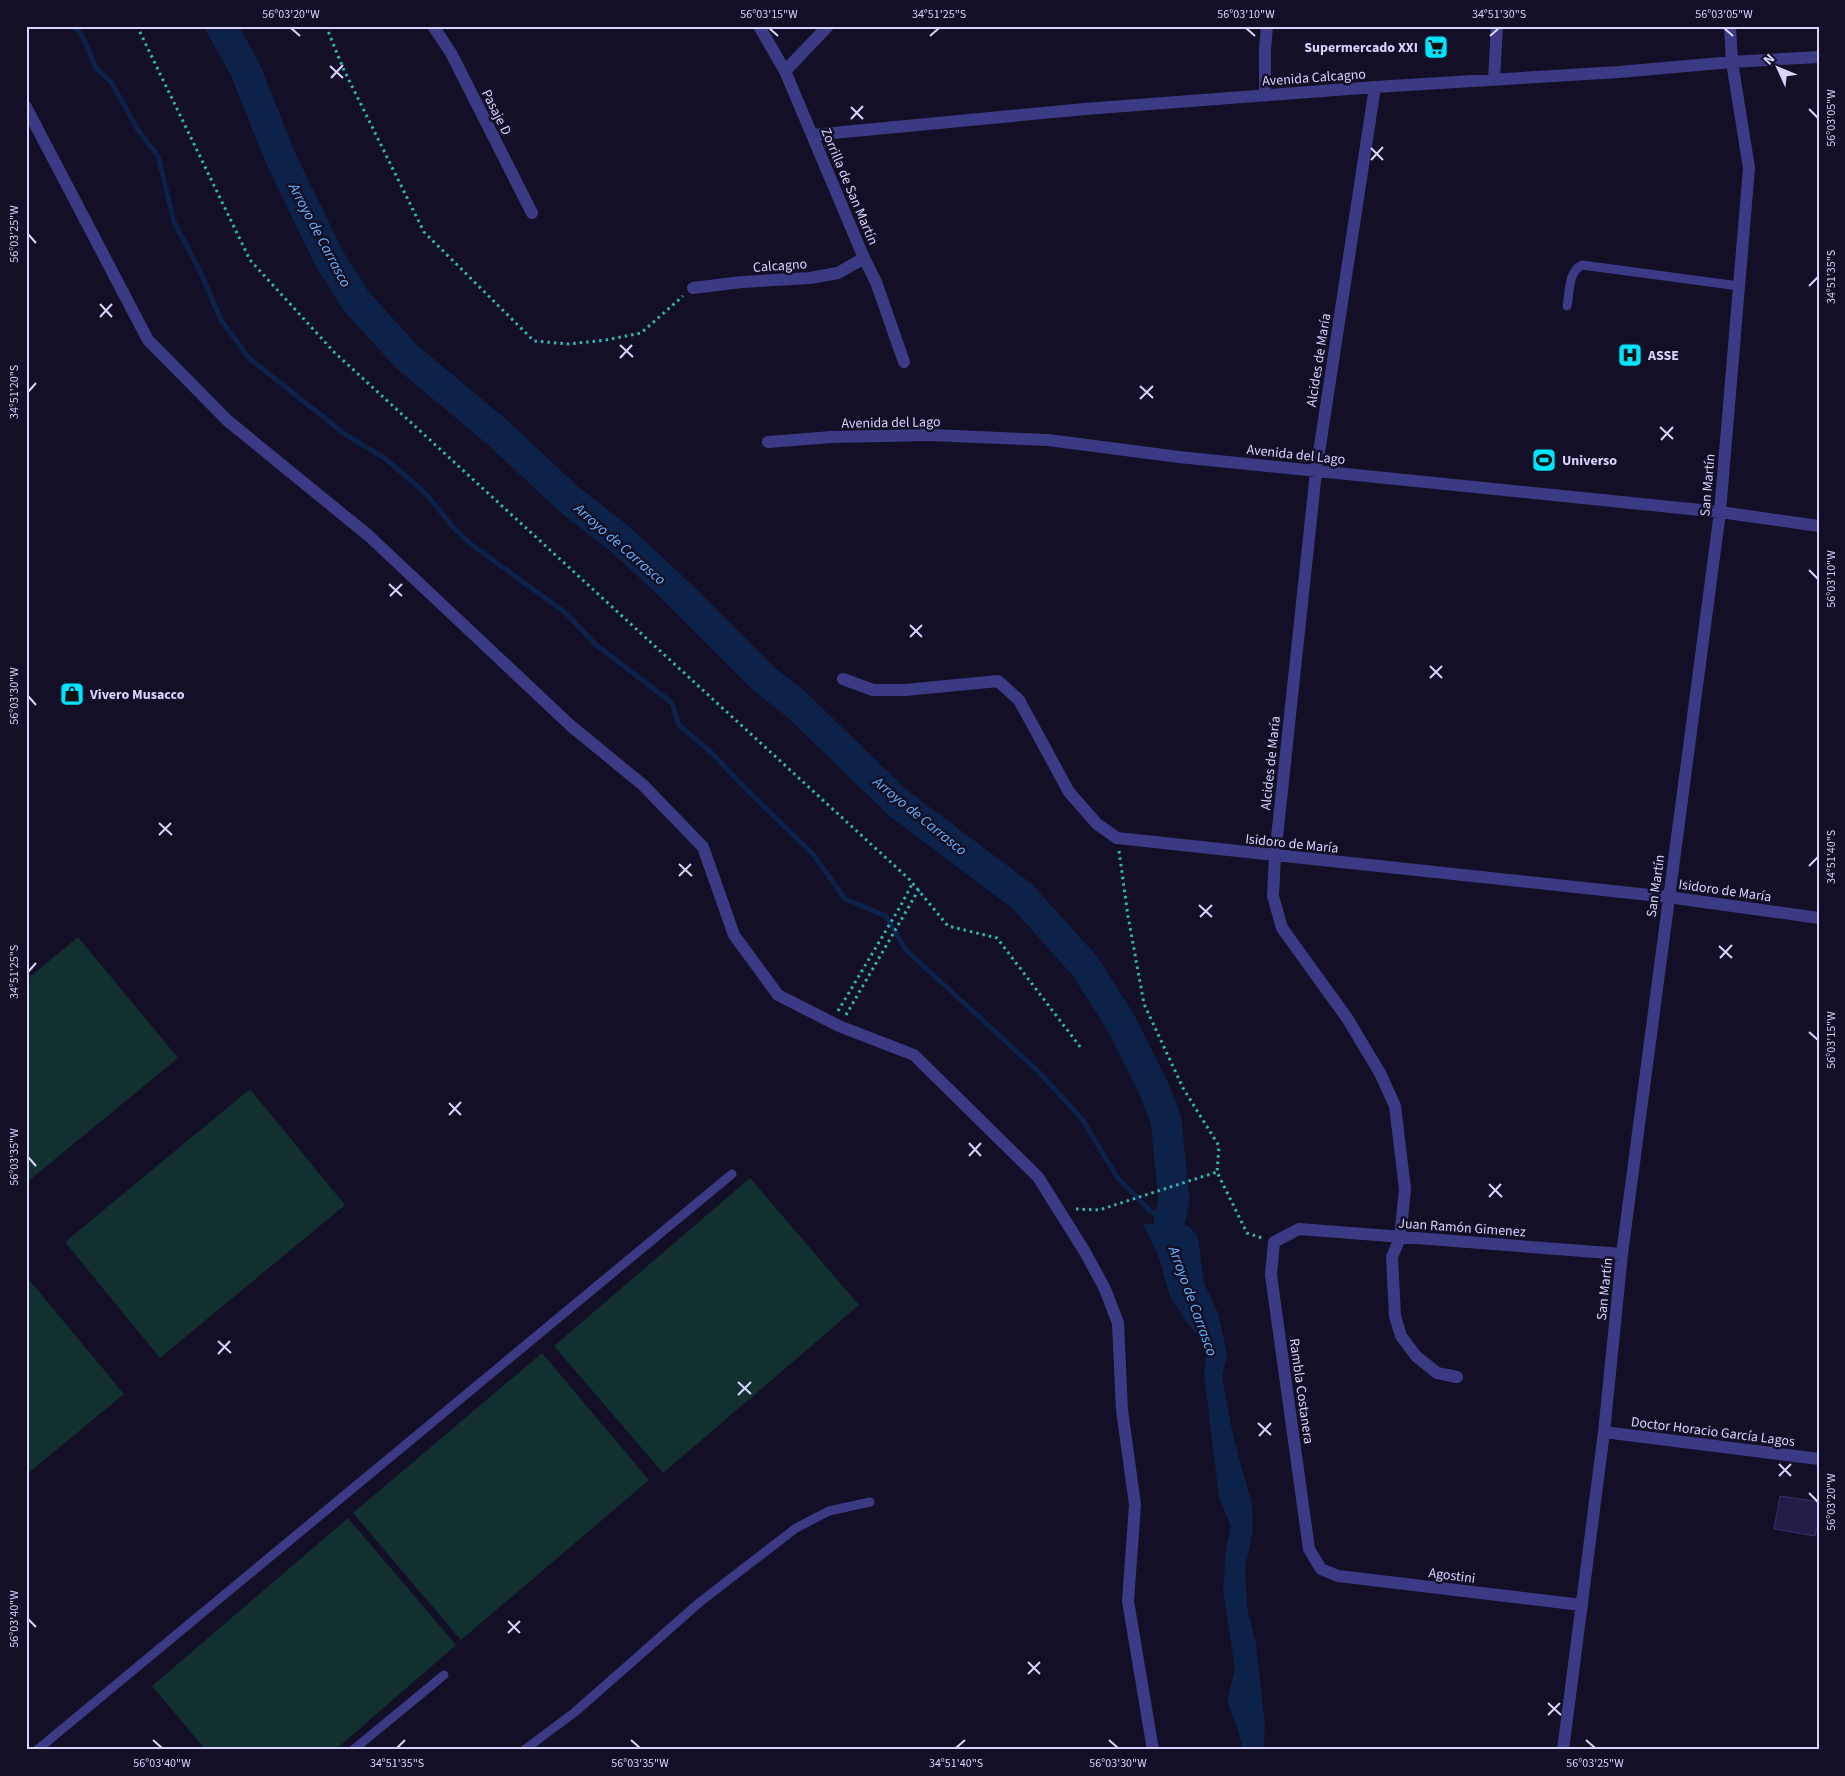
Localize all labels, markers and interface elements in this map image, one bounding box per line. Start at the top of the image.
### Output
text: 56°03'20"W [262,6,320,23]
text: 56°03'15"W [740,6,798,23]
text: 34°51'25"S [912,6,966,23]
text: 56°03'10"W [1217,6,1275,23]
text: 34°51'30"S [1472,6,1526,23]
text: 56°03'05"W [1695,6,1753,23]
supermarket icon: Supermercado XXI [1423,34,1449,60]
place label: Supermercado XXI [1304,38,1418,58]
north arrow [1752,42,1802,92]
text: N [1759,49,1780,70]
street label: Avenida Calcagno [1262,64,1367,92]
street label: Pasaje D [476,86,516,139]
text: 56°03'05"W [1823,89,1840,147]
street label: Zorrilla de San Martín [815,125,883,248]
water label: Arroyo de Carrasco [283,178,356,291]
text: 56°03'25"W [6,205,23,263]
text: 34°51'35"S [1823,250,1840,304]
street label: Calcagno [752,254,808,278]
street label: Alcides de María [1302,312,1336,408]
hospital icon: ASSE [1617,342,1643,368]
place label: ASSE [1647,346,1679,366]
text: 34°51'20"S [6,365,23,419]
street label: Avenida del Lago [841,412,941,434]
street label: Avenida del Lago [1246,440,1346,470]
sports icon: Universo [1531,447,1557,473]
place label: Universo [1562,451,1617,471]
street label: San Martín [1695,453,1721,517]
water label: Arroyo de Carrasco [568,498,670,590]
text: 56°03'10"W [1823,550,1840,608]
text: 56°03'30"W [6,667,23,725]
shop icon: Vivero Musacco [59,681,85,707]
place label: Vivero Musacco [89,685,185,705]
street label: Alcides de María [1256,715,1286,811]
water label: Arroyo de Carrasco [867,771,971,861]
street label: Isidoro de María [1244,829,1339,859]
text: 34°51'40"S [1823,830,1840,884]
street label: San Martín [1642,854,1670,919]
street label: Isidoro de María [1677,875,1773,907]
text: 34°51'25"S [6,945,23,999]
text: 56°03'15"W [1823,1011,1840,1069]
text: 56°03'35"W [6,1128,23,1186]
street label: Juan Ramón Gimenez [1398,1214,1526,1242]
water label: Arroyo de Carrasco [1163,1242,1222,1359]
street label: San Martín [1592,1257,1618,1321]
street label: Rambla Costanera [1284,1337,1318,1445]
street label: Doctor Horacio García Lagos [1630,1412,1796,1452]
text: 56°03'20"W [1823,1473,1840,1531]
street label: Agostini [1427,1563,1476,1589]
text: 56°03'40"W [6,1590,23,1648]
text: 56°03'40"W [133,1755,191,1772]
text: 34°51'35"S [370,1755,424,1772]
text: 56°03'35"W [611,1755,669,1772]
text: 34°51'40"S [929,1755,983,1772]
text: 56°03'30"W [1089,1755,1147,1772]
text: 56°03'25"W [1566,1755,1624,1772]

